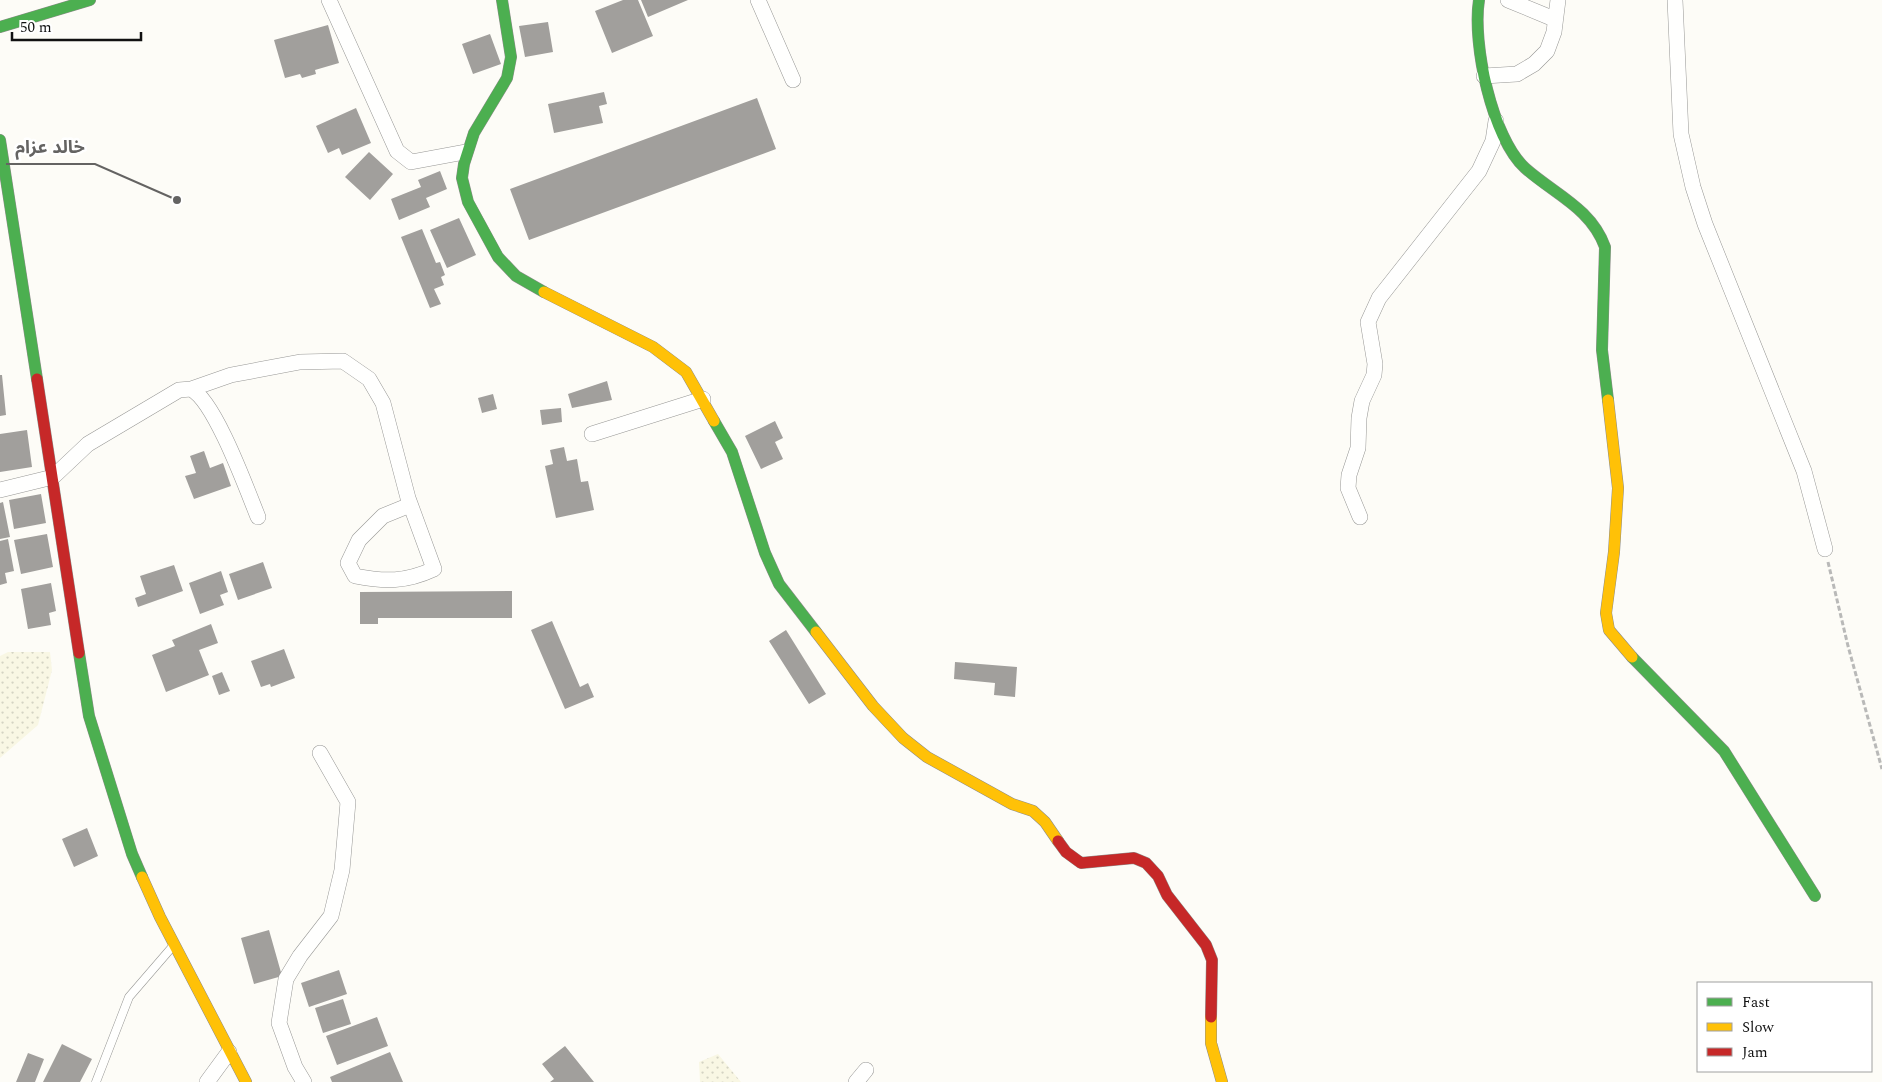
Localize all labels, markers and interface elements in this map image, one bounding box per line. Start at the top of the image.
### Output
scale bar [12,10,141,42]
text: 50 m [20,16,52,39]
callout: خالد عزام [6,131,95,164]
text: خالد عزام [15,134,85,161]
legend [1697,982,1872,1072]
text: Fast [1742,991,1770,1014]
text: Slow [1742,1016,1774,1039]
text: Jam [1742,1041,1768,1064]

